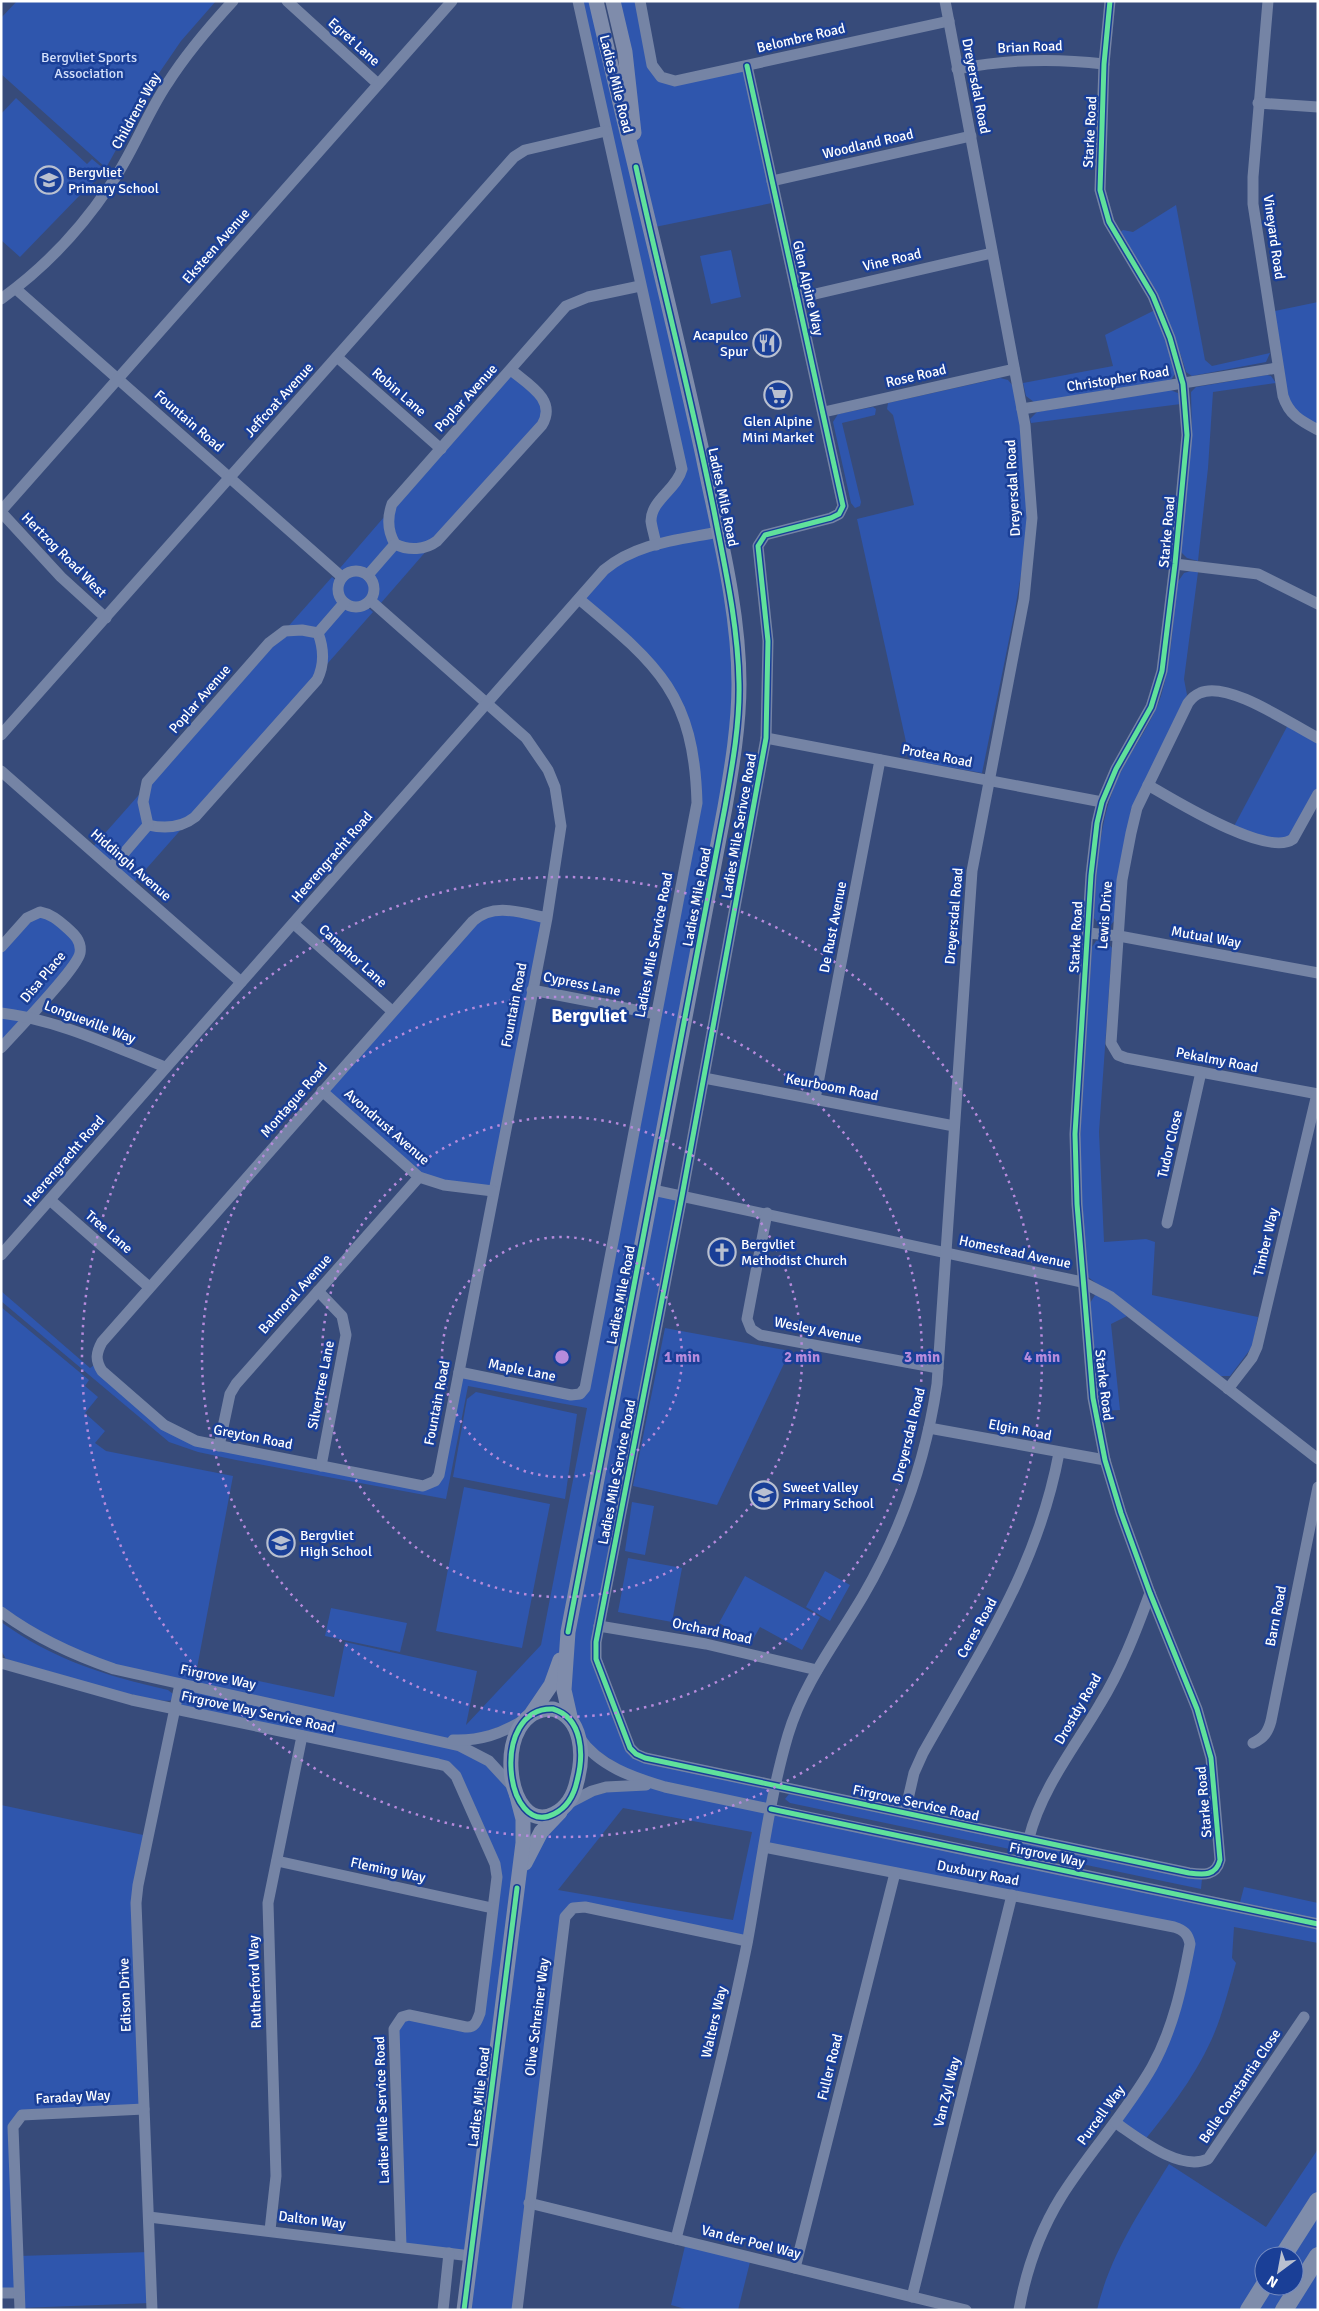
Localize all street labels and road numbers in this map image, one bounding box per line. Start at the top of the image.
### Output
street label: Egret Lane [325,14,383,70]
street label: Belombre Road [755,20,847,56]
street label: Ladies Mile Road [596,33,636,135]
street label: Dreyersdal Road [958,37,994,135]
street label: Brian Road [997,37,1063,57]
street label: Childrens Way [108,69,164,152]
street label: Starke Road [1080,96,1100,168]
street label: Woodland Road [821,125,915,163]
street label: Vineyard Road [1260,194,1288,280]
street label: Eksteen Avenue [179,205,253,287]
street label: Glen Alpine Way [789,239,827,338]
street label: Vine Road [861,245,923,275]
street label: Jeffcoat Avenue [241,359,317,441]
street label: Poplar Avenue [431,361,501,435]
street label: Rose Road [884,361,948,391]
street label: Christopher Road [1065,362,1171,396]
street label: Robin Lane [368,364,430,420]
street label: Fountain Road [151,386,227,456]
street label: Dreyersdal Road [1002,439,1024,537]
street label: Ladies Mile Road [704,446,742,548]
street label: Starke Road [1155,496,1179,568]
street label: Hertzog Road West [18,509,110,601]
street label: Poplar Avenue [166,661,234,737]
street label: Protea Road [900,741,974,771]
street label: Ladies Mile Serivce Road [718,752,760,900]
street label: Heerengracht Road [288,808,376,906]
street label: Hiddingh Avenue [87,825,175,905]
street label: Ladies Mile Road [679,846,715,948]
street label: Dreyersdal Road [941,867,967,965]
street label: Ladies Mile Service Road [632,871,676,1019]
street label: De Rust Avenue [816,880,850,974]
street label: Lewis Drive [1094,880,1116,950]
street label: Starke Road [1066,901,1086,973]
street label: Camphor Lane [315,921,391,991]
street label: Mutual Way [1170,922,1243,952]
street label: Disa Place [17,948,69,1006]
street label: Fountain Road [497,961,531,1049]
street label: Cypress Lane [542,968,622,1000]
street label: Longueville Way [42,997,139,1047]
street label: Pekalmy Road [1174,1044,1260,1076]
street label: Montague Road [257,1059,331,1141]
street label: Keurboom Road [784,1070,880,1104]
street label: Avondrust Avenue [341,1085,433,1169]
street label: Tudor Close [1154,1108,1186,1180]
street label: Heerengracht Road [20,1112,108,1210]
street label: Timber Way [1250,1206,1282,1278]
street label: Tree Lane [82,1207,136,1257]
street label: Homestead Avenue [957,1232,1073,1272]
street label: Ladies Mile Road [603,1244,639,1346]
street label: Balmoral Avenue [255,1251,335,1337]
street label: Wesley Avenue [773,1313,863,1347]
street label: Silvertree Lane [304,1339,338,1431]
street label: Starke Road [1091,1348,1117,1422]
street label: Maple Lane [487,1355,557,1385]
street label: Fountain Road [420,1359,454,1447]
street label: Dreyersdal Road [889,1386,929,1484]
street label: Ladies Mile Service Road [595,1398,639,1546]
street label: Elgin Road [987,1416,1053,1444]
street label: Greyton Road [212,1421,294,1453]
street label: Barn Road [1262,1584,1290,1648]
street label: Ceres Road [953,1595,1001,1661]
street label: Orchard Road [671,1614,753,1648]
street label: Firgrove Way [179,1661,258,1693]
street label: Drostdy Road [1051,1670,1105,1748]
street label: Firgrove Way Service Road [180,1687,336,1737]
street label: Starke Road [1192,1766,1216,1838]
street label: Firgrove Service Road [851,1781,981,1825]
street label: Firgrove Way [1008,1839,1087,1871]
street label: Fleming Way [349,1854,427,1886]
street label: Duxbury Road [935,1857,1021,1889]
street label: Rutherford Way [245,1935,265,2029]
street label: Olive Schreiner Way [521,1957,553,2077]
street label: Edison Drive [115,1958,135,2032]
street label: Walters Way [697,1984,731,2060]
street label: Belle Constantia Close [1195,2026,1285,2146]
street label: Fuller Road [814,2032,846,2102]
street label: Ladies Mile Service Road [371,2036,393,2184]
street label: Ladies Mile Road [464,2046,494,2148]
street label: Van Zyl Way [930,2055,964,2129]
street label: Purcell Way [1074,2081,1129,2148]
street label: Faraday Way [35,2087,111,2107]
street label: Dalton Way [277,2207,347,2233]
street label: Van der Poel Way [700,2221,803,2263]

